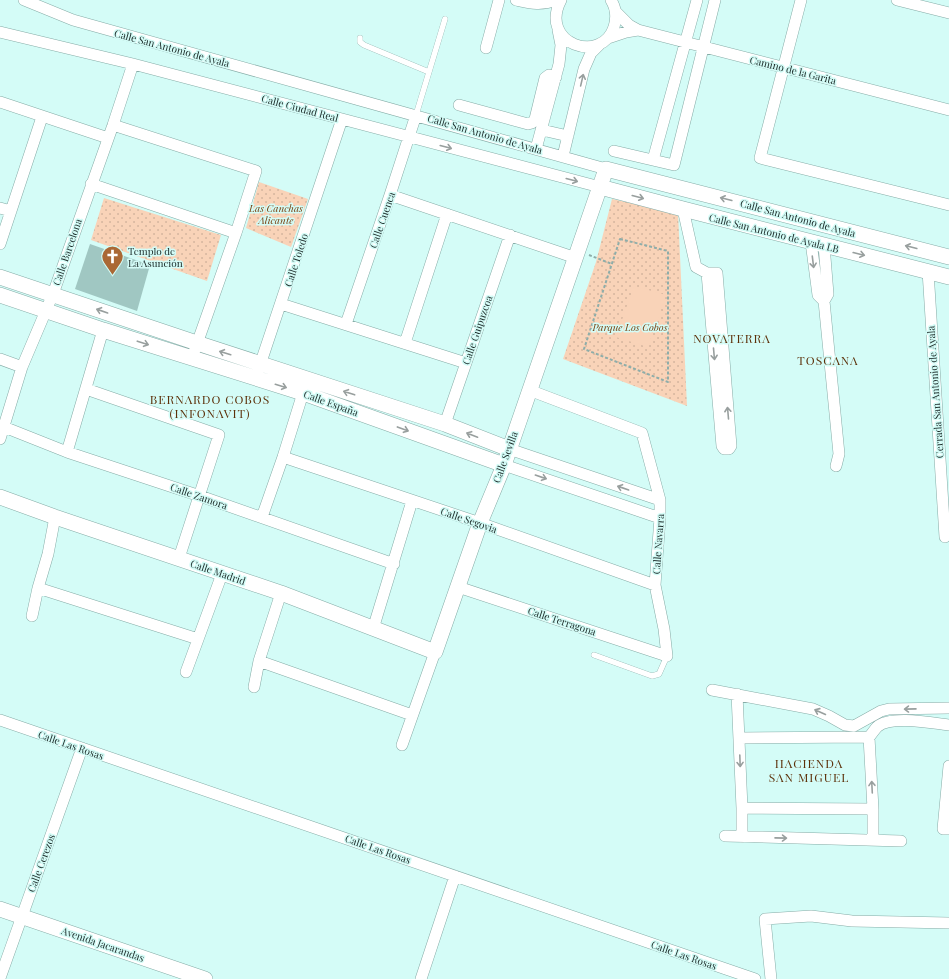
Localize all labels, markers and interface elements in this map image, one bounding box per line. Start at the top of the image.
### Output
street label: Calle San Antonio de Ayala [113,26,231,70]
street label: Camino de la Garita [748,52,838,88]
one-way arrow [578,73,586,86]
street label: Calle Ciudad Real [260,91,340,125]
street label: Calle San Antonio de Ayala [426,111,544,157]
one-way arrow [440,144,453,151]
one-way arrow [565,176,578,184]
street label: Calle Cuenca [366,190,398,250]
one-way arrow [631,194,644,201]
one-way arrow [720,195,733,203]
street label: Calle San Antonio de Ayala [739,196,857,240]
park label: Las Canchas Alicante [248,201,303,227]
street label: Calle San Antonio de Ayala LB [708,210,840,256]
street label: Calle Barcelona [49,217,85,287]
street label: Calle Toledo [281,231,311,288]
one-way arrow [905,243,918,251]
church icon: Templo de La Asunción [100,244,126,277]
place label: Templo de La Asunción [128,244,183,270]
one-way arrow [852,251,865,258]
one-way arrow [810,255,817,268]
street label: Calle Guipuzcoa [459,293,495,367]
one-way arrow [96,307,109,314]
park label: Parque Los Cobos [591,320,668,334]
street label: Cerrada San Antonio de Ayala [923,325,947,459]
district label: NOVATERRA [693,330,771,346]
one-way arrow [137,340,150,347]
one-way arrow [710,347,717,360]
one-way arrow [220,348,232,356]
district label: TOSCANA [797,352,859,368]
one-way arrow [274,383,287,390]
street label: Calle España [302,387,360,419]
one-way arrow [343,389,356,396]
district label: BERNARDO COBOS (INFONAVIT) [150,391,270,421]
one-way arrow [725,407,732,420]
one-way arrow [397,425,409,433]
street label: Calle Sevilla [489,429,521,485]
one-way arrow [466,430,478,438]
one-way arrow [534,474,546,482]
street label: Calle Zamora [168,480,230,512]
one-way arrow [617,483,629,491]
street label: Calle Segovia [439,504,499,536]
street label: Calle Navarra [649,513,667,575]
street label: Calle Madrid [188,556,248,588]
street label: Calle Terragona [526,603,598,639]
one-way arrow [904,705,917,713]
one-way arrow [814,708,826,715]
street label: Calle Las Rosas [36,727,106,763]
one-way arrow [736,754,744,767]
district label: HACIENDA SAN MIGUEL [769,755,849,785]
one-way arrow [868,781,876,794]
street label: Calle Las Rosas [343,831,413,867]
street label: Calle Cerezos [24,832,58,894]
one-way arrow [774,834,787,841]
street label: Avenida Jacarandas [59,923,146,965]
street label: Calle Las Rosas [649,937,719,973]

